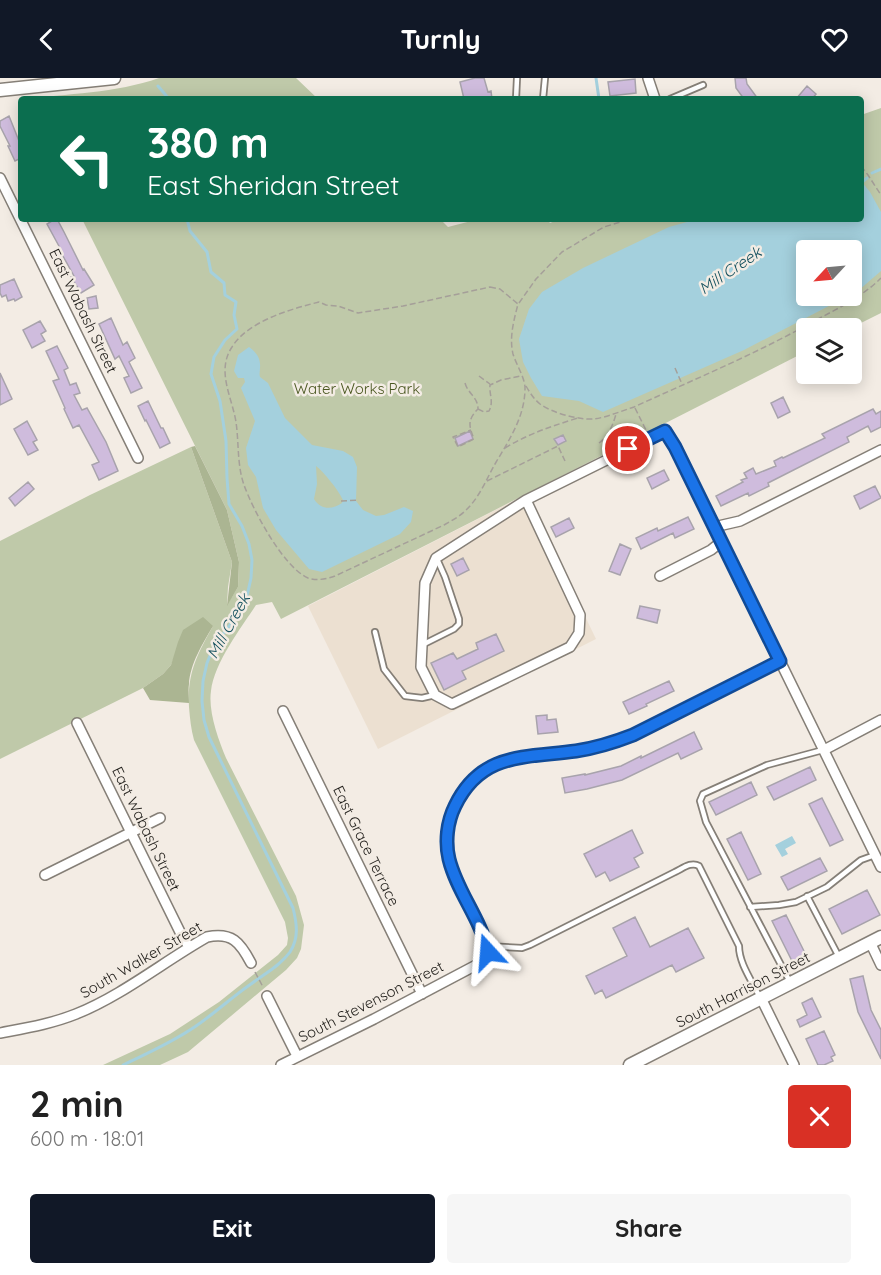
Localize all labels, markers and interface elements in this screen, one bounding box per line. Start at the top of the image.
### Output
text: Turnly [400,22,481,56]
icon: back [30,23,63,56]
icon: heart [818,23,851,56]
text: 380 m [147,116,269,169]
icon: left [48,120,126,198]
text: East Sheridan Street [147,168,399,202]
north arrow [796,240,862,306]
map controls [796,240,862,384]
water label: Mill Creek [695,241,766,298]
street label: East Wabash Street [45,245,122,376]
button: layers [796,318,862,384]
park label: Water Works Park [294,379,420,398]
pin [602,423,653,474]
icon: arrive [611,432,644,465]
water label: Mill Creek [202,589,255,662]
street label: East Wabash Street [108,763,185,894]
street label: East Grace Terrace [329,782,404,909]
street label: South Walker Street [76,917,205,1002]
position arrow [456,920,520,984]
street label: South Harrison Street [672,947,813,1032]
street label: South Stevenson Street [295,957,447,1046]
text: 2 min [30,1081,124,1126]
button: close [788,1085,851,1148]
text: 600 m · 18:01 [30,1126,144,1151]
button: Exit [30,1194,435,1263]
button: Share [447,1194,851,1263]

